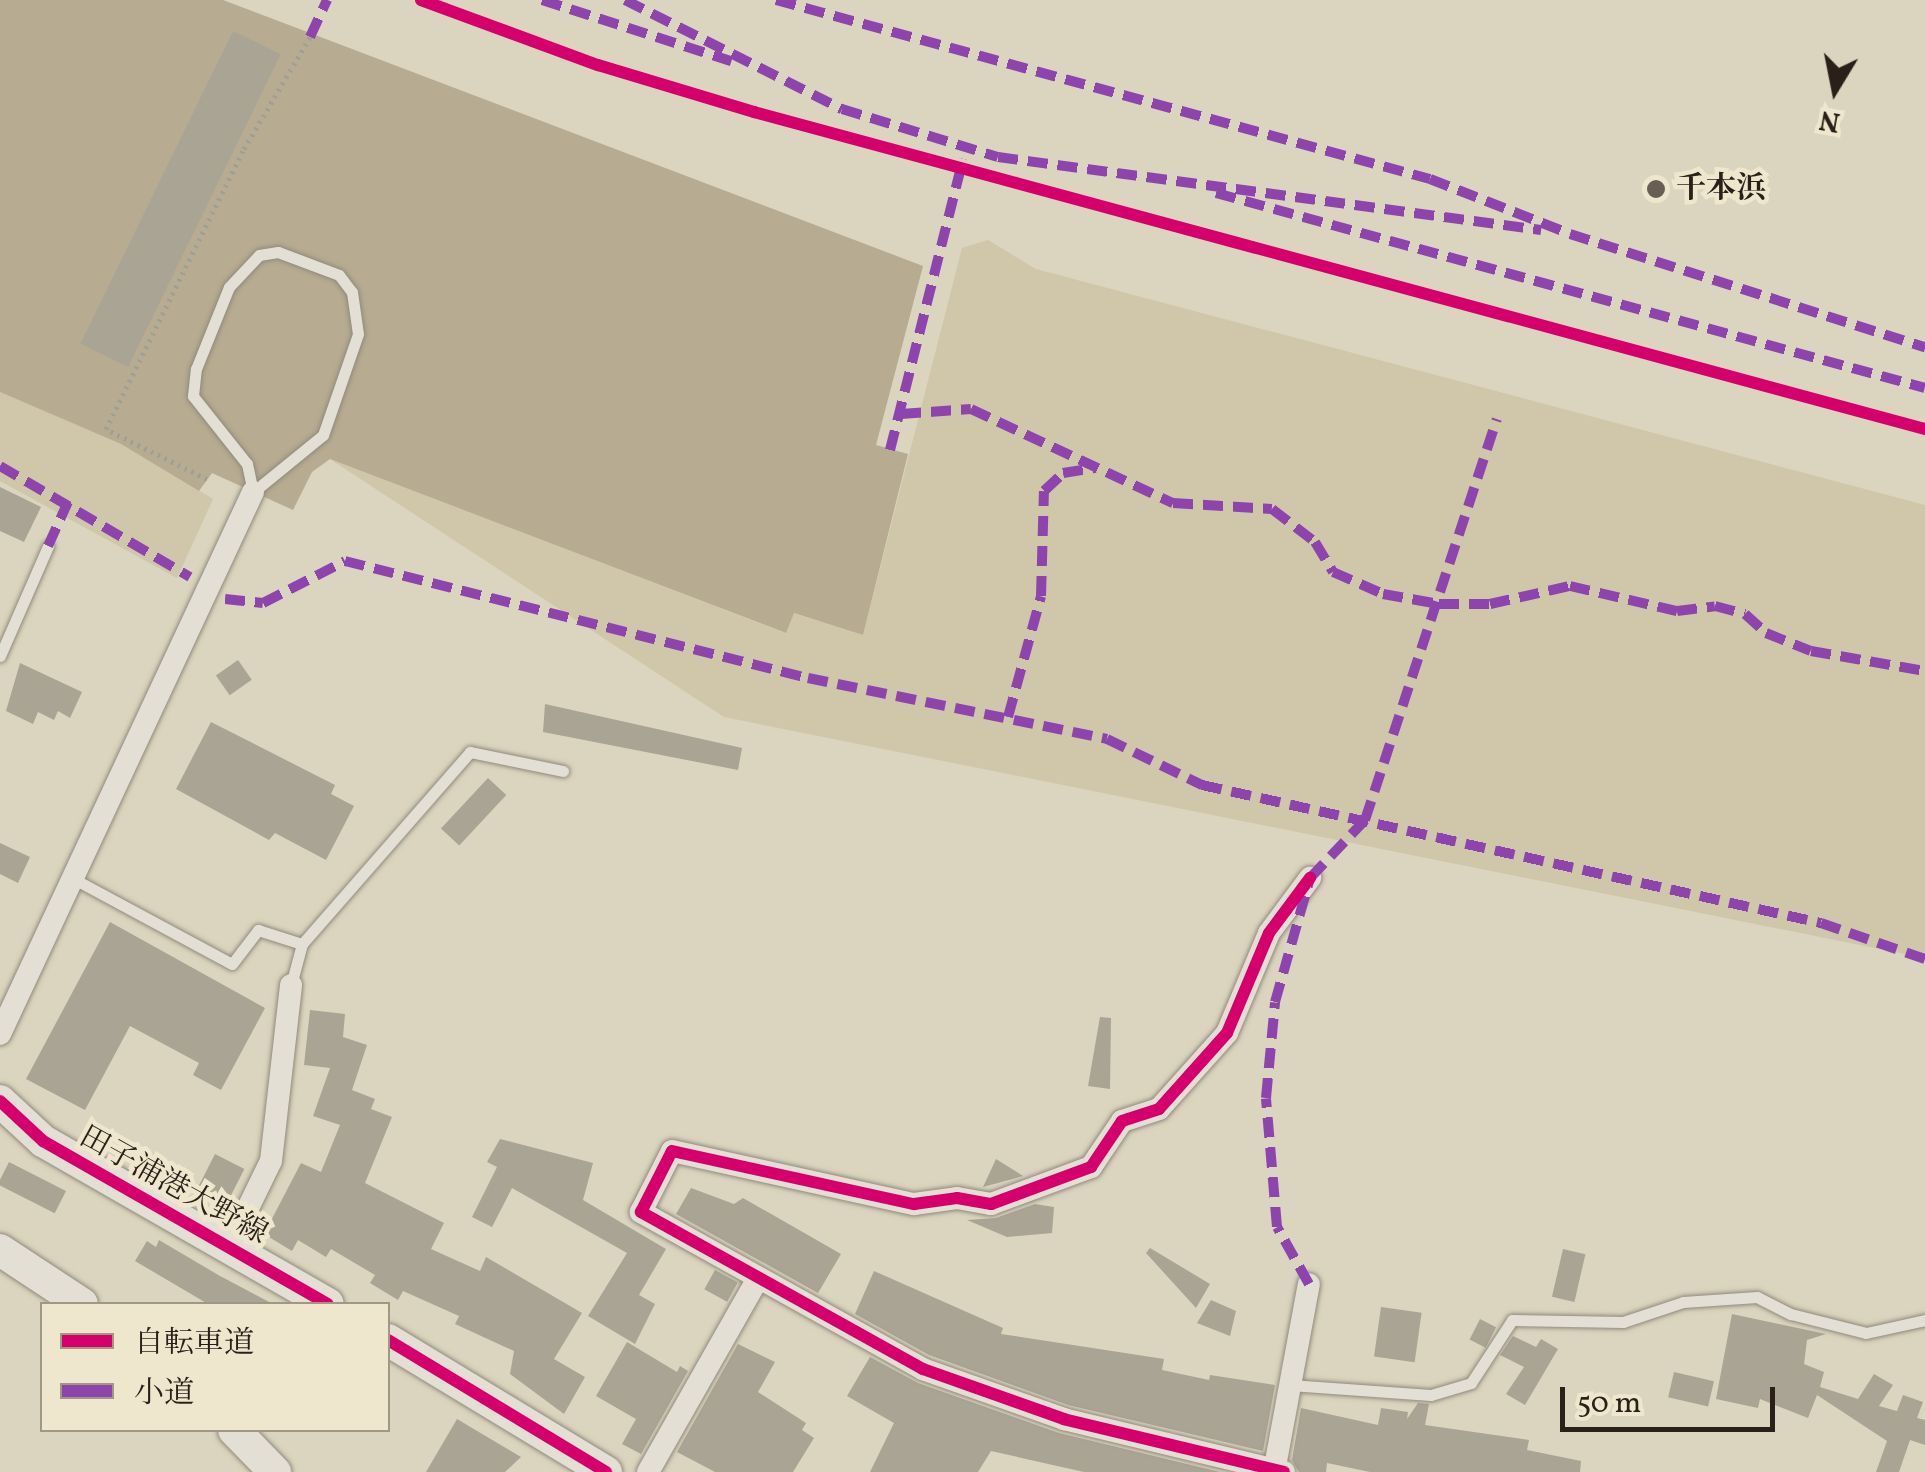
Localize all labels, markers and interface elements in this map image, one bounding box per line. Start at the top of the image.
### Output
north arrow [1785,40,1885,140]
text: N [1816,99,1843,141]
place label: 千本浜 [1676,171,1766,207]
marker: 千本浜 [1645,178,1667,200]
street label: 田子浦港大野線 [72,1119,274,1253]
legend [40,1302,390,1432]
text: 自転車道 [134,1323,254,1365]
scale bar [1565,1367,1780,1429]
text: 小道 [134,1373,194,1415]
text: 50 m [1577,1383,1641,1425]

